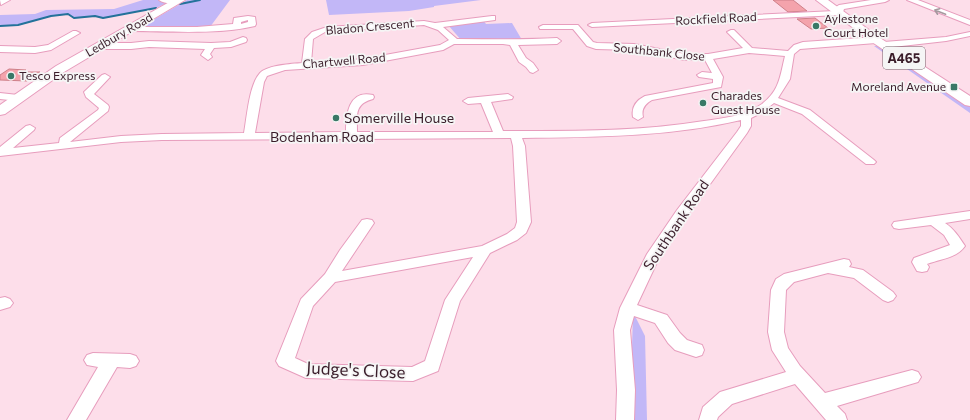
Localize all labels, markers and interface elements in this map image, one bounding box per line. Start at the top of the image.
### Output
one-way arrow [935,7,947,15]
street label: Ledbury Road [82,9,155,59]
street label: Rockfield Road [675,9,757,27]
place label: Aylestone Court Hotel [824,11,888,39]
street label: Bladon Crescent [325,15,415,37]
marker: Aylestone Court Hotel [811,21,821,31]
street label: Southbank Close [613,39,706,63]
road number: A465 [883,47,925,69]
street label: Chartwell Road [302,49,386,71]
place label: Tesco Express [19,68,95,82]
marker: Tesco Express [6,71,16,81]
place label: Moreland Avenue [851,79,946,93]
marker: Moreland Avenue [949,82,959,92]
place label: Charades Guest House [711,88,780,116]
marker: Charades Guest House [698,98,708,108]
place label: Somerville House [344,109,454,126]
marker: Somerville House [331,113,341,123]
street label: Bodenham Road [270,128,374,145]
street label: Southbank Road [639,177,712,273]
street label: Judge's Close [306,356,406,383]

